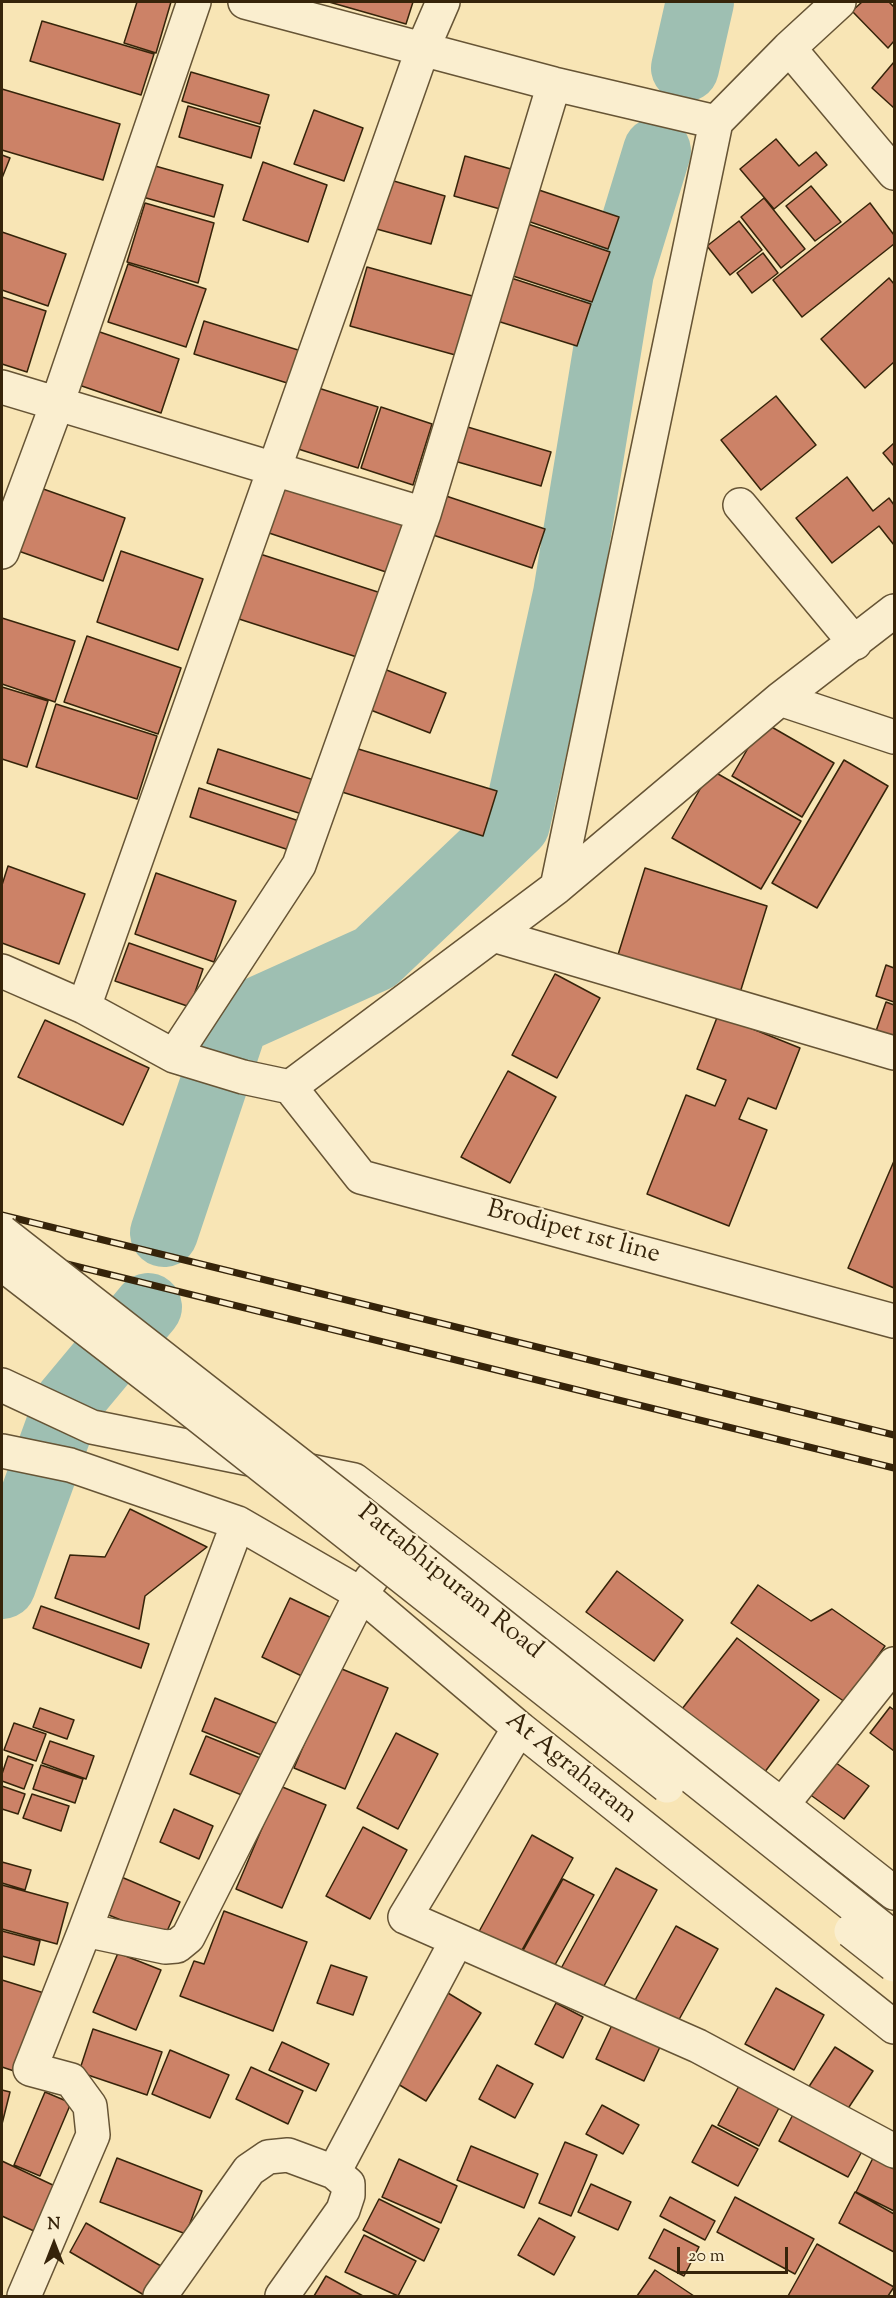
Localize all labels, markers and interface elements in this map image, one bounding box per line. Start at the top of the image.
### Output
street label: Brodipet 1st line [483,1196,663,1272]
street label: Pattabhipuram Road [350,1499,548,1667]
street label: At Agraharam [498,1706,642,1832]
north arrow [24,2214,84,2274]
text: N [48,2214,60,2237]
scale bar [680,2235,791,2273]
text: 20 m [688,2244,725,2270]

